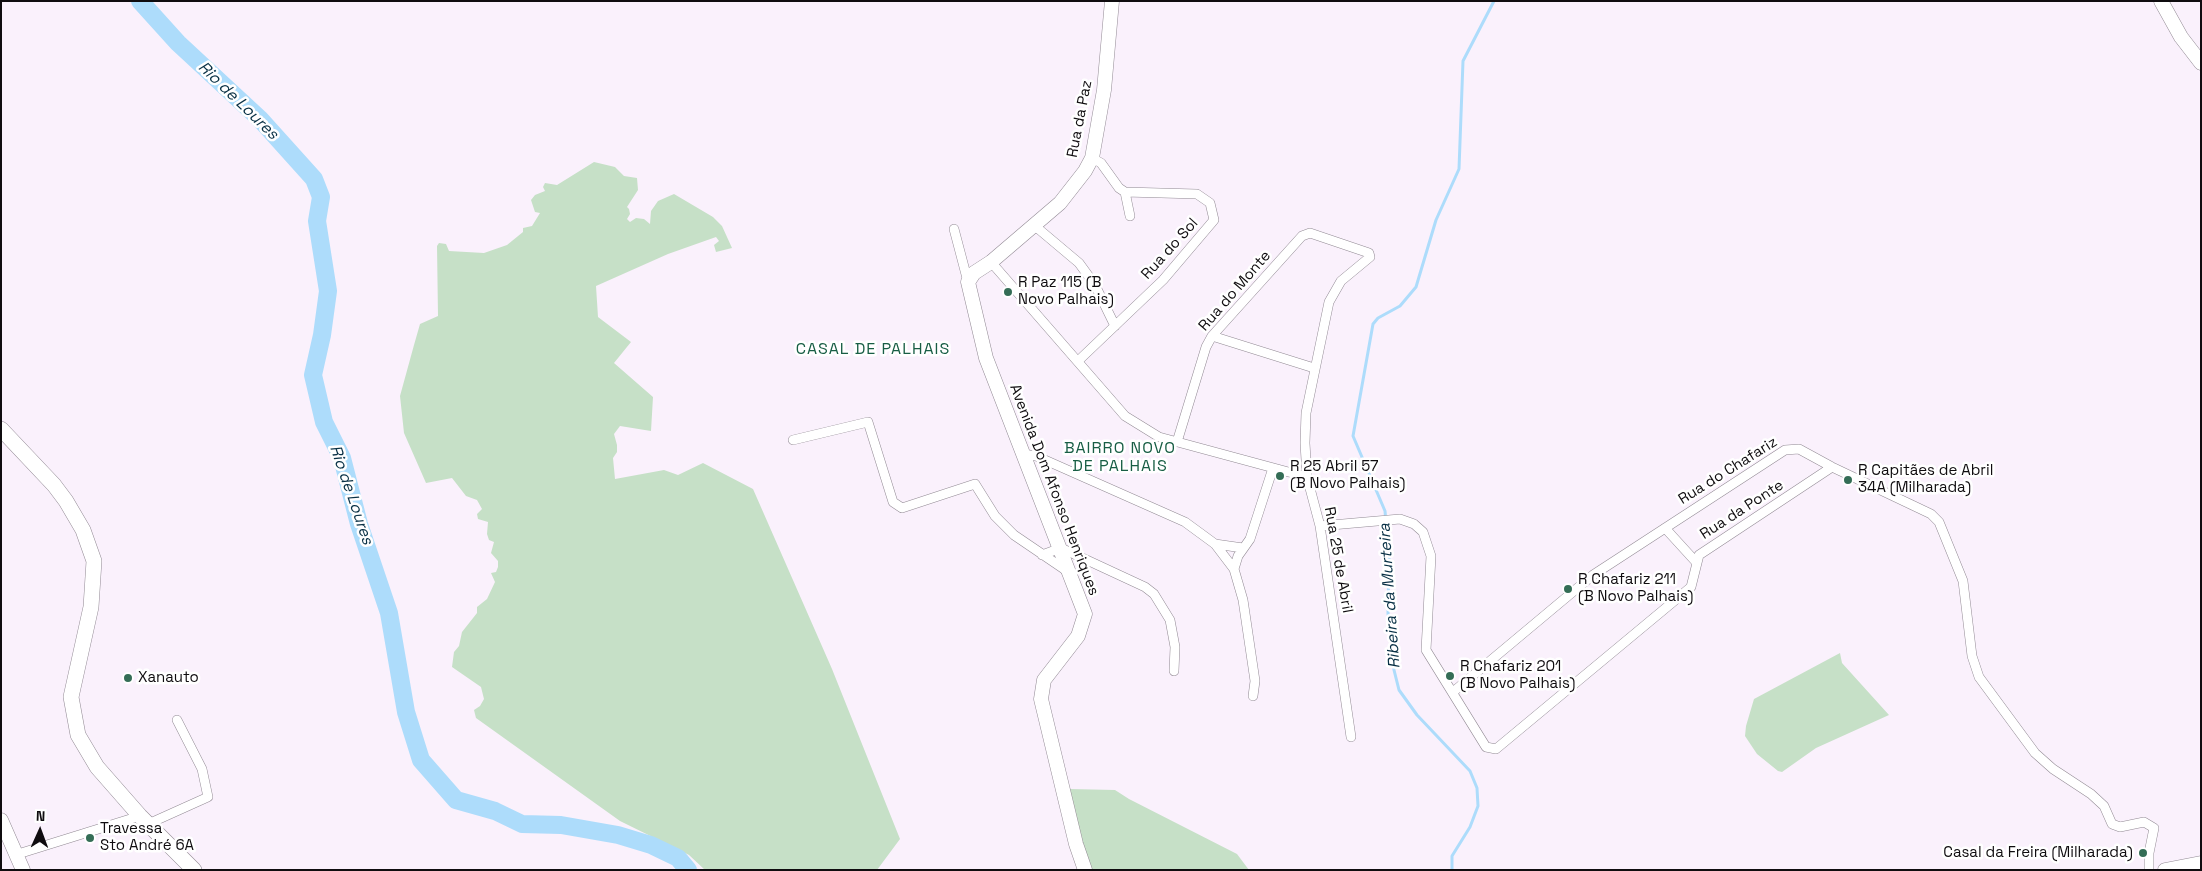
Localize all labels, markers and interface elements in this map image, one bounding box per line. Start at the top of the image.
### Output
water label: Rio de Loures [194,58,282,144]
street label: Rua da Paz [1064,79,1096,159]
street label: Rua do Sol [1138,215,1202,283]
street label: Rua do Monte [1195,247,1275,335]
place label: R Paz 115 (B Novo Palhais) [1018,274,1114,309]
marker: R Paz 115 (B Novo Palhais) [1002,286,1014,298]
district label: CASAL DE PALHAIS [794,340,952,360]
street label: Avenida Dom Afonso Henriques [1005,382,1103,598]
street label: Rua do Chafariz [1675,433,1781,509]
district label: BAIRRO NOVO DE PALHAIS [1063,439,1177,477]
water label: Rio de Loures [325,443,377,547]
place label: R 25 Abril 57 (B Novo Palhais) [1290,458,1405,493]
place label: R Capitães de Abril 34A (Milharada) [1858,462,1993,497]
marker: R 25 Abril 57 (B Novo Palhais) [1274,470,1286,482]
marker: R Capitães de Abril 34A (Milharada) [1842,474,1854,486]
street label: Rua da Ponte [1697,476,1787,544]
street label: Rua 25 de Abril [1320,505,1356,615]
water label: Ribeira da Murteira [1375,523,1405,669]
place label: R Chafariz 211 (B Novo Palhais) [1578,571,1693,606]
marker: R Chafariz 211 (B Novo Palhais) [1562,583,1574,595]
place label: R Chafariz 201 (B Novo Palhais) [1460,658,1575,693]
place label: Xanauto [138,669,199,687]
marker: R Chafariz 201 (B Novo Palhais) [1444,670,1456,682]
marker: Xanauto [122,672,134,684]
north arrow [15,806,65,856]
text: N [36,807,46,825]
place label: Travessa Sto André 6A [100,820,194,855]
marker: Travessa Sto André 6A [84,832,96,844]
place label: Casal da Freira (Milharada) [1943,844,2133,862]
marker: Casal da Freira (Milharada) [2137,847,2149,859]

